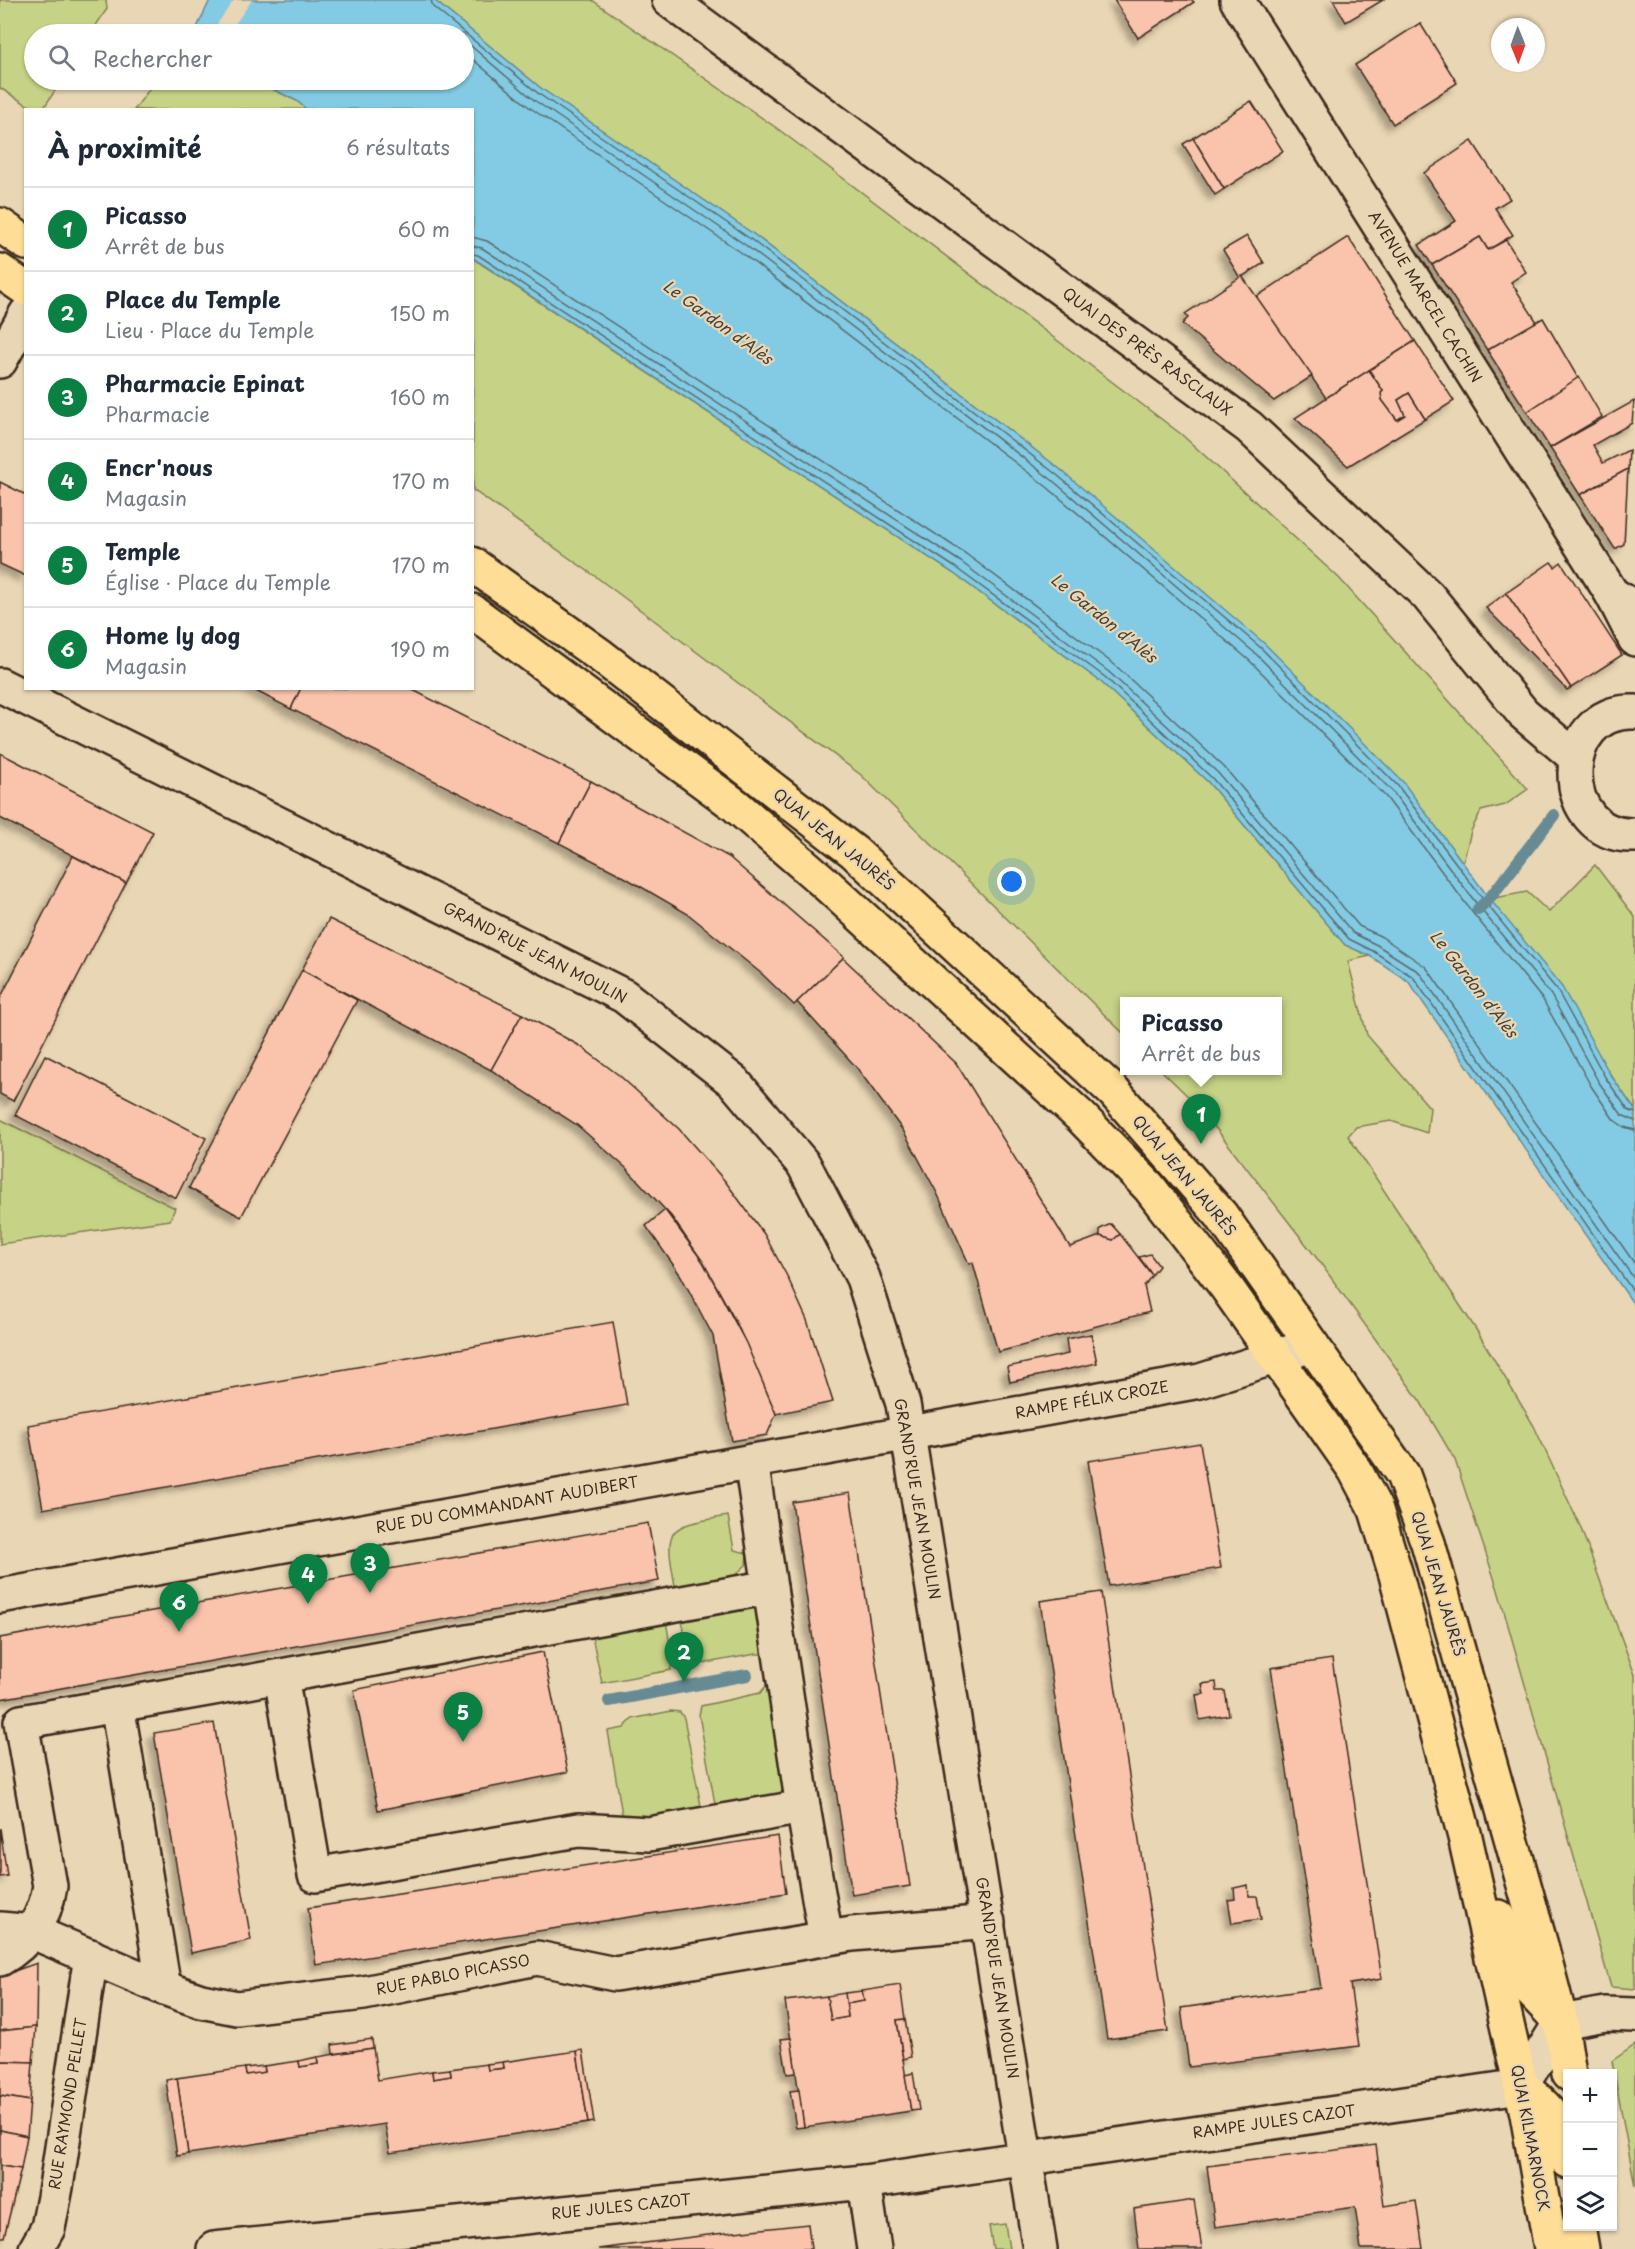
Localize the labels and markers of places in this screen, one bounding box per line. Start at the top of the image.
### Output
pin: 1 [1182,1094,1220,1144]
pin: 3 [350,1544,389,1593]
pin: 4 [288,1554,328,1604]
pin: 6 [160,1582,198,1632]
pin: 2 [664,1632,704,1682]
pin: 5 [444,1692,482,1742]

